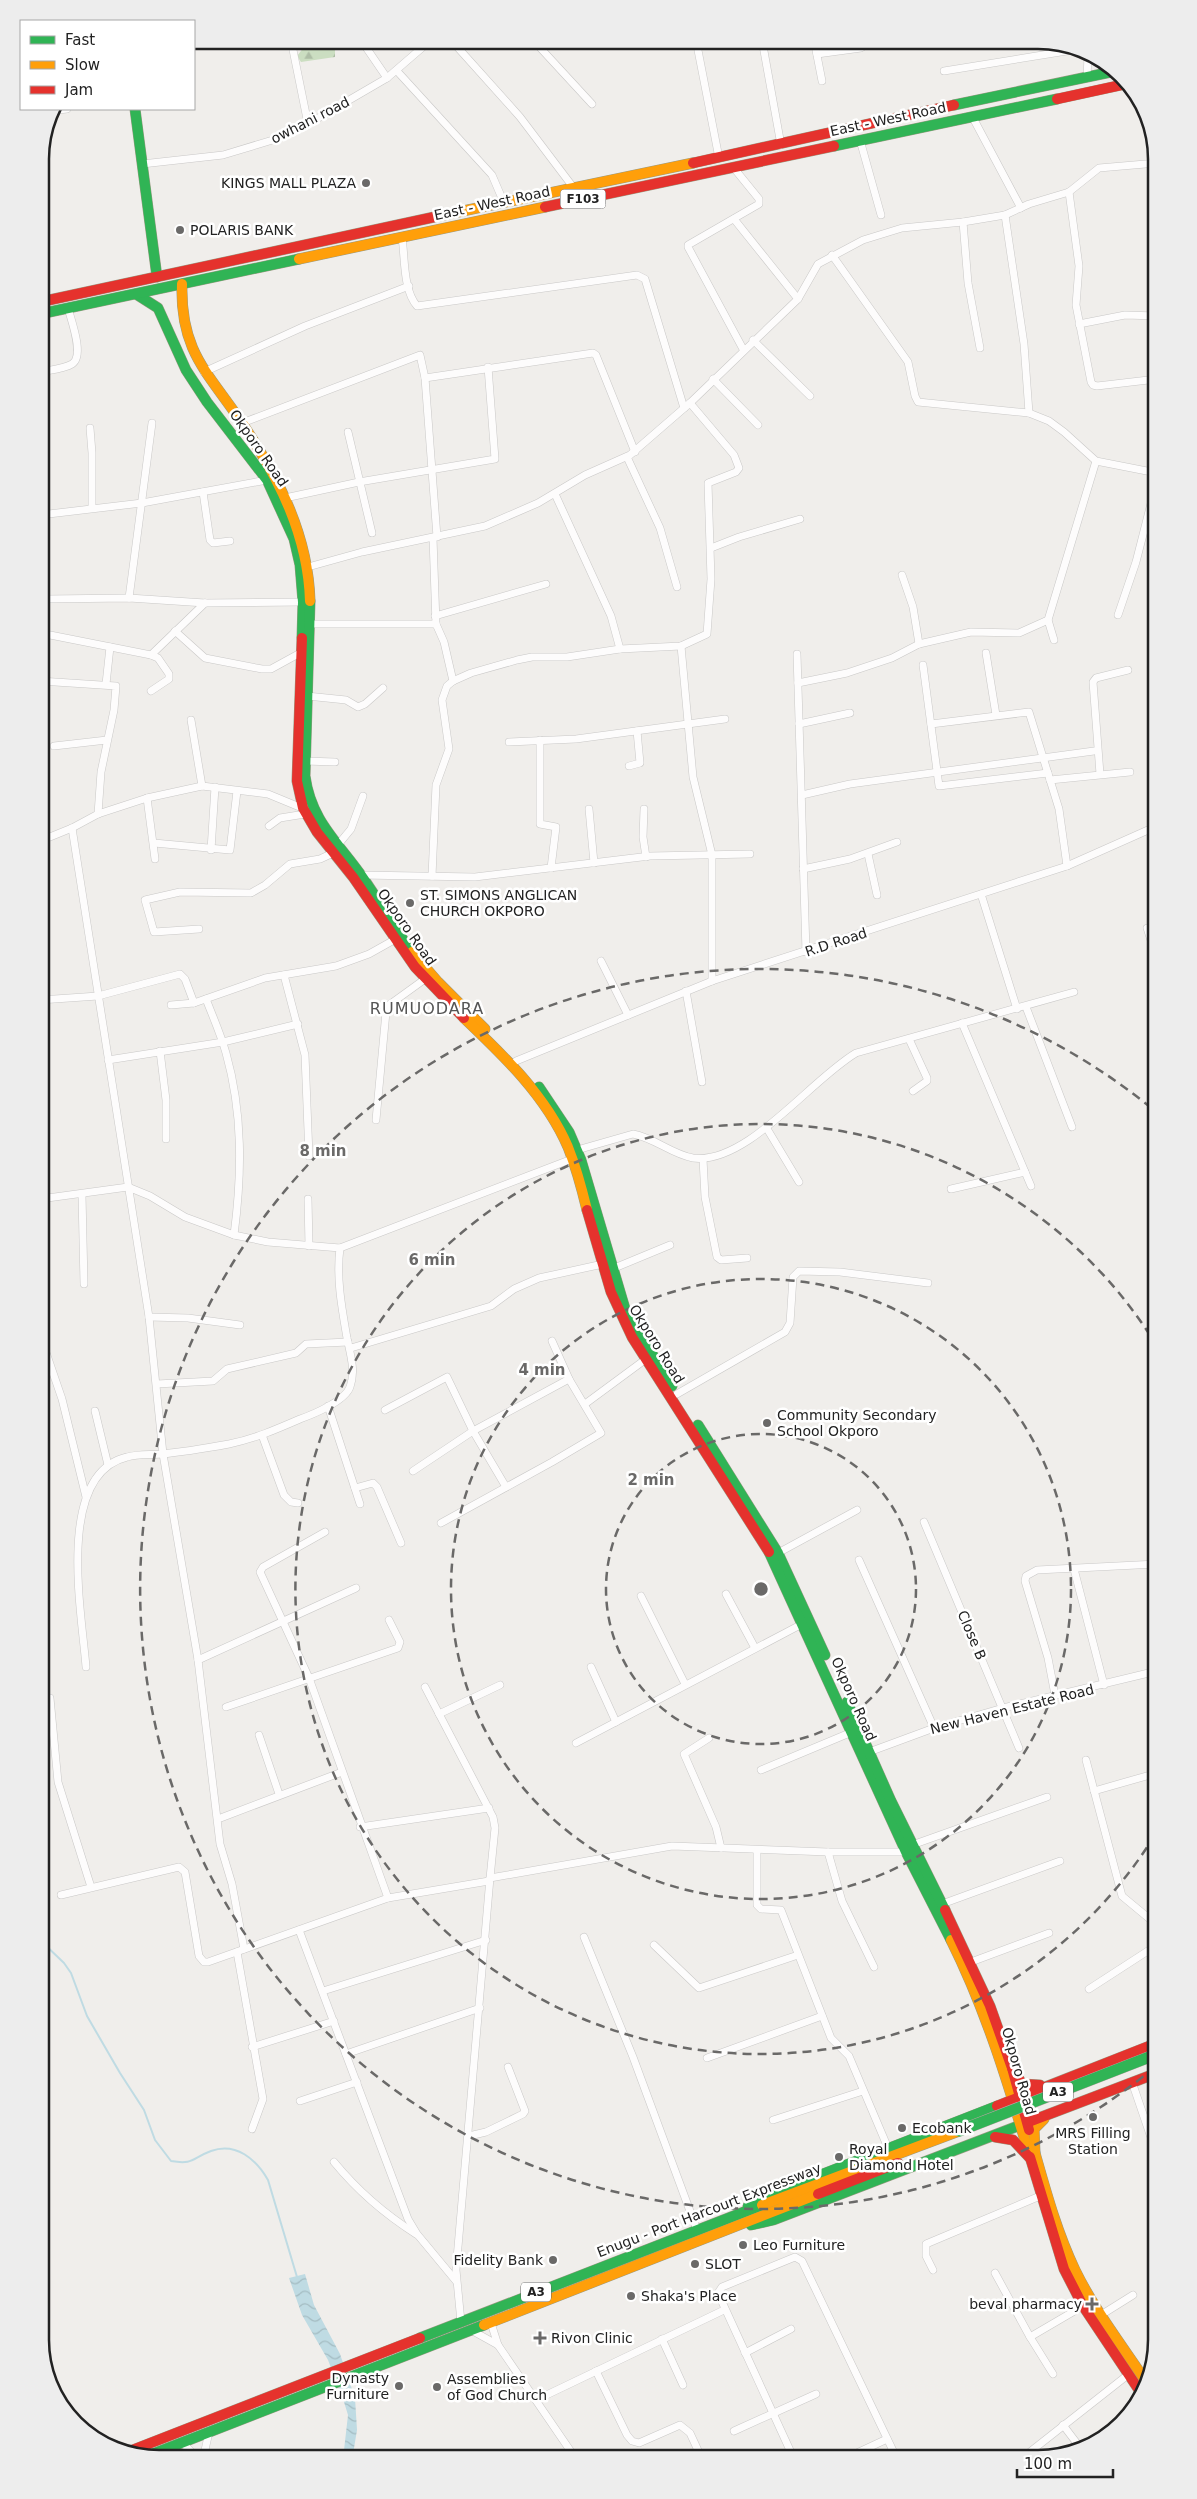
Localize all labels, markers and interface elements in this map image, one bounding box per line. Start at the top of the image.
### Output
legend [20,20,195,110]
text: Fast [65,31,95,49]
text: Slow [65,56,100,74]
text: Jam [64,81,93,99]
street label: owhani road [268,93,352,147]
street label: East - West Road [829,99,947,139]
place label: KINGS MALL PLAZA [221,175,356,191]
marker: KINGS MALL PLAZA [360,177,372,189]
street label: East - West Road [433,183,551,223]
road number: F103 [560,190,606,208]
place label: POLARIS BANK [190,222,294,238]
marker: POLARIS BANK [174,224,186,236]
street label: Okporo Road [227,406,291,490]
street label: Okporo Road [375,885,439,969]
place label: ST. SIMONS ANGLICAN CHURCH OKPORO [420,887,577,919]
marker: ST. SIMONS ANGLICAN CHURCH OKPORO [404,897,416,909]
street label: R.D Road [803,924,869,960]
district label: RUMUODARA [370,999,484,1018]
text: 8 min [299,1142,347,1160]
text: 6 min [408,1251,456,1269]
street label: Okporo Road [626,1302,688,1386]
text: 4 min [518,1361,566,1379]
place label: Community Secondary School Okporo [777,1407,937,1439]
marker: Community Secondary School Okporo [761,1417,773,1429]
text: 2 min [627,1471,675,1489]
centre of rings [752,1580,770,1598]
street label: Close B [954,1608,990,1662]
street label: Okporo Road [828,1655,880,1743]
street label: New Haven Estate Road [928,1681,1096,1737]
street label: Okporo Road [999,2025,1039,2117]
road number: A3 [1043,2082,1073,2102]
marker: MRS Filling Station [1087,2111,1099,2123]
place label: Ecobank [912,2120,972,2136]
marker: Ecobank [896,2122,908,2134]
place label: MRS Filling Station [1055,2125,1131,2157]
place label: Royal Diamond Hotel [849,2141,954,2173]
marker: Royal Diamond Hotel [833,2151,845,2163]
street label: Enugu - Port Harcourt Expressway [595,2160,823,2260]
place label: Leo Furniture [753,2237,845,2253]
marker: Leo Furniture [737,2239,749,2251]
place label: Fidelity Bank [453,2252,544,2268]
marker: Fidelity Bank [547,2254,559,2266]
place label: SLOT [705,2256,741,2272]
marker: SLOT [689,2258,701,2270]
road number: A3 [521,2282,551,2302]
place label: Shaka's Place [641,2288,737,2304]
marker: Shaka's Place [625,2290,637,2302]
place label: beval pharmacy [969,2296,1082,2312]
marker: beval pharmacy [1086,2298,1098,2310]
place label: Rivon Clinic [551,2330,633,2346]
marker: Rivon Clinic [533,2331,547,2345]
place label: Dynasty Furniture [326,2370,389,2402]
place label: Assemblies of God Church [447,2371,547,2403]
marker: Dynasty Furniture [393,2380,405,2392]
marker: Assemblies of God Church [431,2381,443,2393]
scale bar [1017,2446,1113,2478]
text: 100 m [1024,2455,1072,2473]

